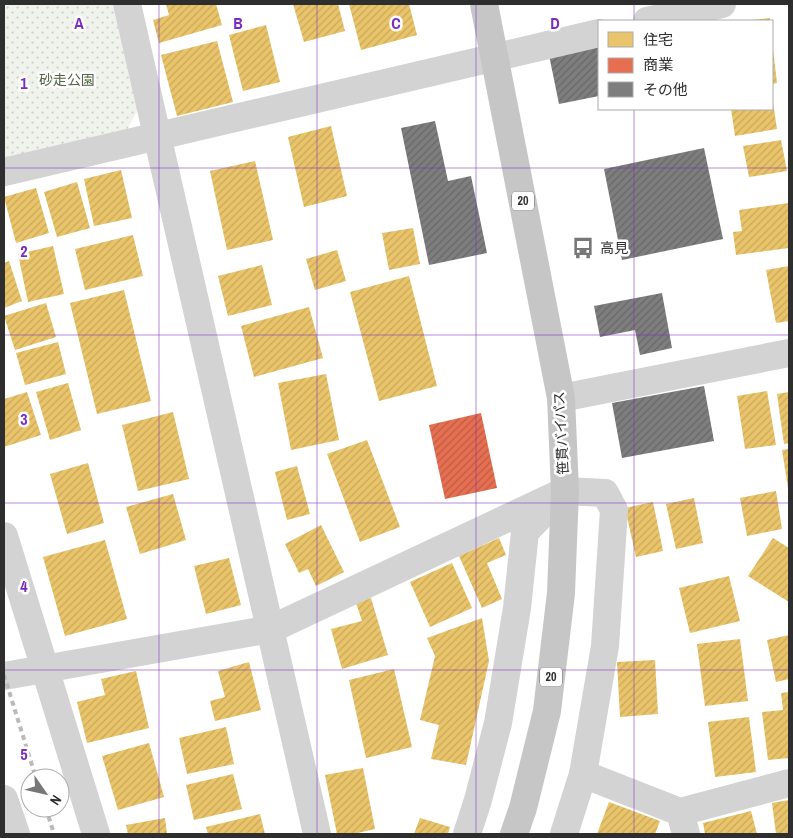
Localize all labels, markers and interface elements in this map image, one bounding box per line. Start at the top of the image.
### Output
text: A [74,12,84,34]
text: B [233,12,243,34]
text: C [391,12,401,34]
text: D [550,12,560,34]
legend [598,20,773,110]
text: 住宅 [643,29,673,50]
text: 商業 [643,54,673,75]
park label: 砂走公園 [39,71,95,89]
text: 1 [20,72,28,94]
text: その他 [643,79,688,100]
road number: 20 [512,192,534,210]
bus stop icon: 高見 [570,235,596,261]
place label: 高見 [600,239,628,257]
text: 2 [20,240,28,262]
street label: 笹貫バイパス [550,391,572,475]
text: 3 [20,408,28,430]
text: 4 [20,575,28,597]
road number: 20 [540,668,562,686]
text: 5 [20,743,28,765]
north arrow [20,768,70,818]
text: N [46,792,66,809]

